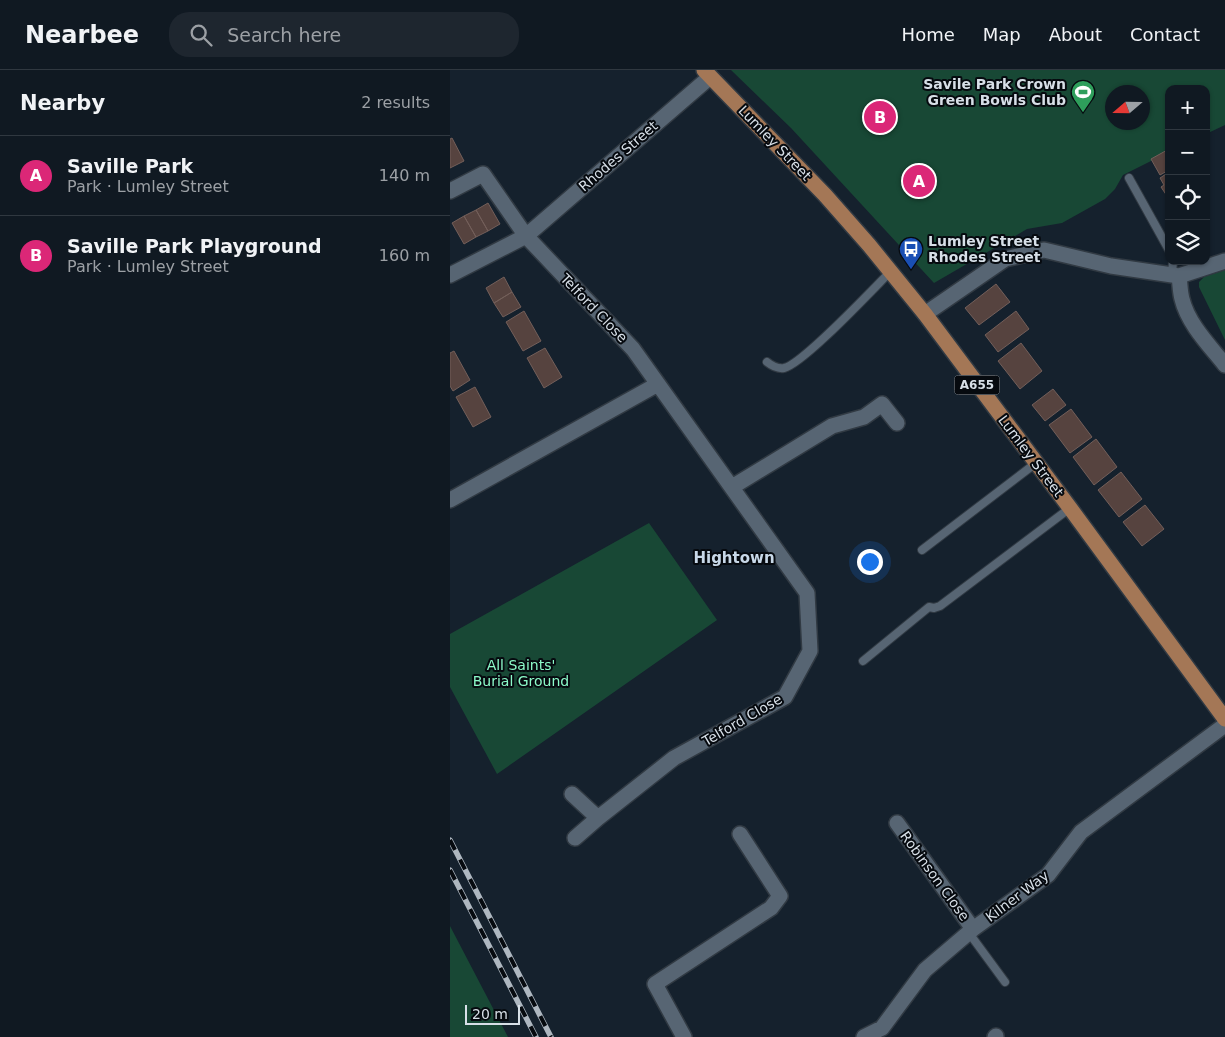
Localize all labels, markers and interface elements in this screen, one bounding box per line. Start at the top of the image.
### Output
search box [169,12,519,57]
text: Nearbee [25,21,139,49]
icon: search [187,21,215,49]
text: Search here [227,24,341,46]
text: Home [902,24,955,45]
text: Map [983,24,1021,45]
text: About [1049,24,1102,45]
text: Contact [1130,24,1200,45]
place label: Savile Park Crown Green Bowls Club [923,76,1066,108]
sports icon: Savile Park Crown Green Bowls Club [1070,79,1096,113]
north arrow [1105,85,1150,130]
map controls [1165,85,1210,265]
button: + [1165,85,1210,130]
text: Nearby [20,91,105,115]
text: 2 results [361,93,430,112]
pin: B [864,98,896,136]
street label: Lumley Street [735,102,815,184]
street label: Rhodes Street [575,117,661,194]
button: − [1165,130,1210,175]
text: Saville Park [67,155,193,177]
pin: A [903,162,935,200]
text: A [30,166,42,185]
text: 140 m [379,166,430,185]
button: locate [1165,175,1210,220]
text: Park · Lumley Street [67,177,229,196]
button: layers [1165,220,1210,265]
place label: Lumley Street Rhodes Street [928,233,1041,265]
text: Saville Park Playground [67,235,322,257]
bus stop icon: Lumley Street Rhodes Street [898,236,924,270]
text: B [30,246,42,265]
text: 160 m [379,246,430,265]
text: Park · Lumley Street [67,257,229,276]
street label: Telford Close [557,270,631,346]
road number: A655 [954,376,1000,394]
street label: Lumley Street [995,412,1067,500]
district label: Hightown [693,549,775,567]
your location [857,549,883,575]
park label: All Saints' Burial Ground [473,657,569,689]
street label: Telford Close [699,691,785,750]
street label: Robinson Close [897,828,973,924]
street label: Kilner Way [982,867,1052,925]
scale bar [465,1002,520,1025]
text: 20 m [472,1006,508,1022]

